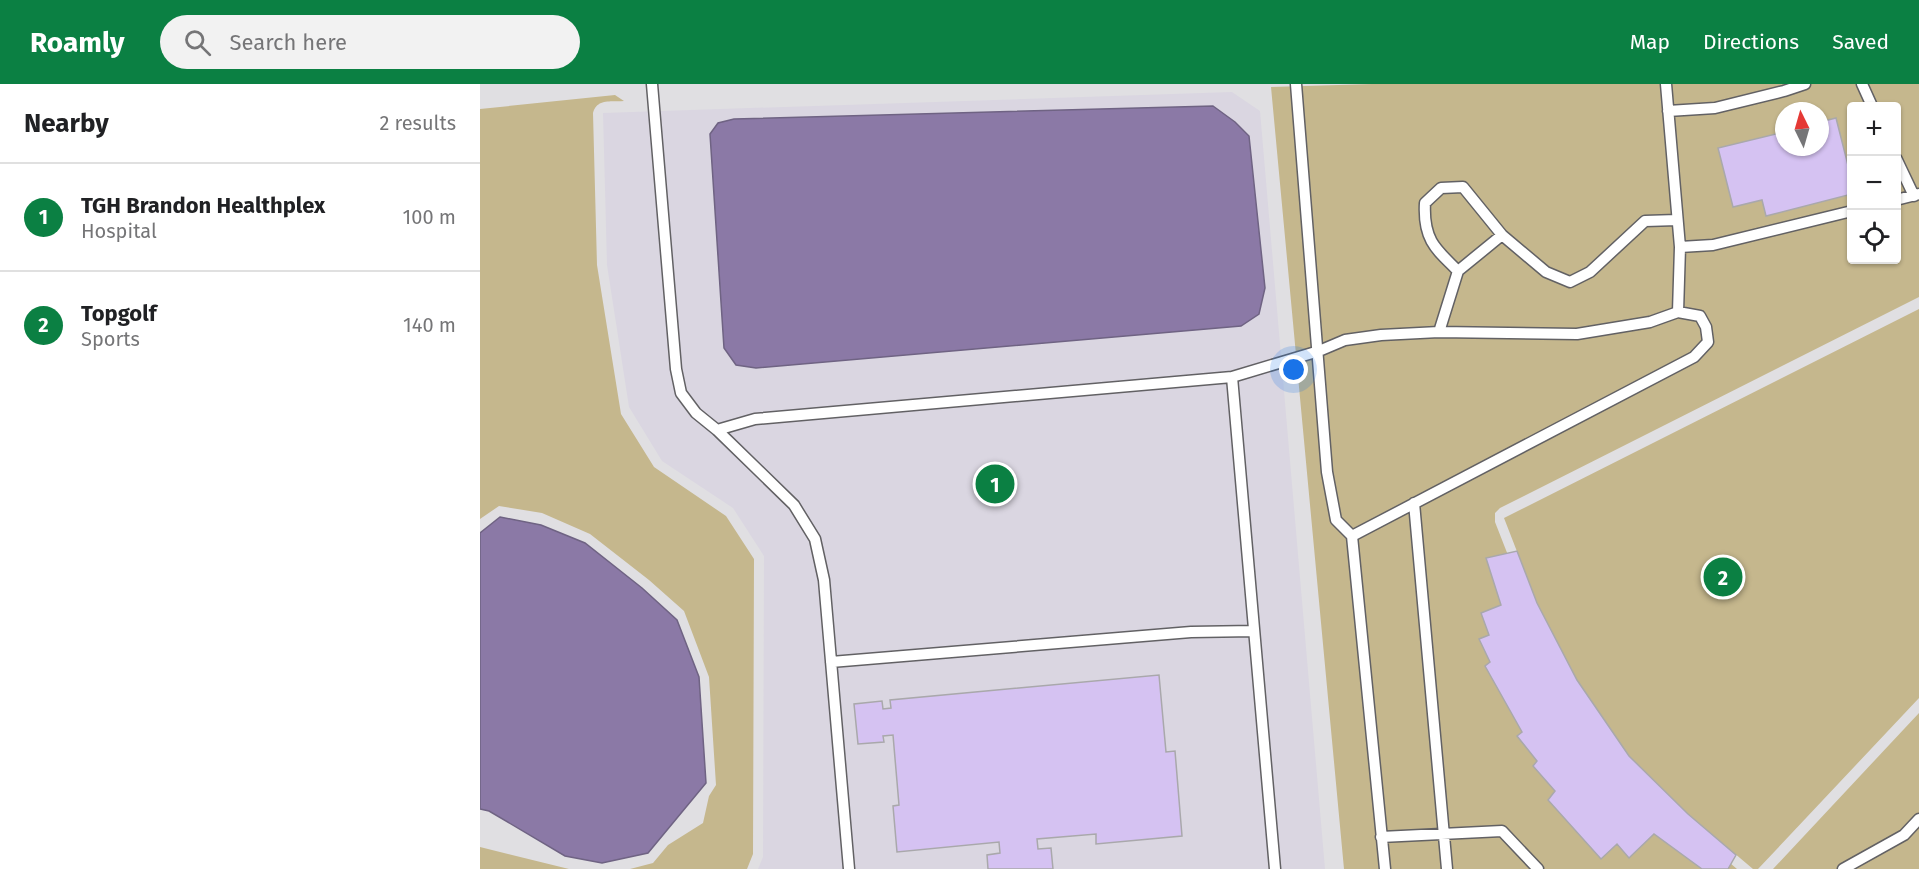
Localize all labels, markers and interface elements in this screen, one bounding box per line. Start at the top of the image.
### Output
search box [160,15,580,69]
text: Roamly [30,26,124,59]
icon: search [181,26,214,59]
text: Search here [229,29,347,56]
text: Map [1630,29,1670,55]
text: Directions [1703,29,1799,55]
text: Saved [1832,29,1889,55]
north arrow [1775,102,1829,156]
map controls [1847,102,1901,264]
button: + [1847,102,1901,156]
text: Nearby [24,108,109,139]
text: 2 results [379,111,456,135]
button: − [1847,156,1901,210]
text: TGH Brandon Healthplex [81,192,325,219]
text: 1 [39,205,48,229]
text: 100 m [403,205,456,229]
button: locate [1847,210,1901,264]
text: Hospital [81,219,157,243]
text: Topgolf [81,300,157,327]
text: 2 [38,313,49,337]
text: 140 m [403,313,456,337]
text: Sports [81,327,140,351]
your location [1279,355,1308,384]
pin: 1 [976,462,1014,506]
pin: 2 [1704,554,1742,600]

